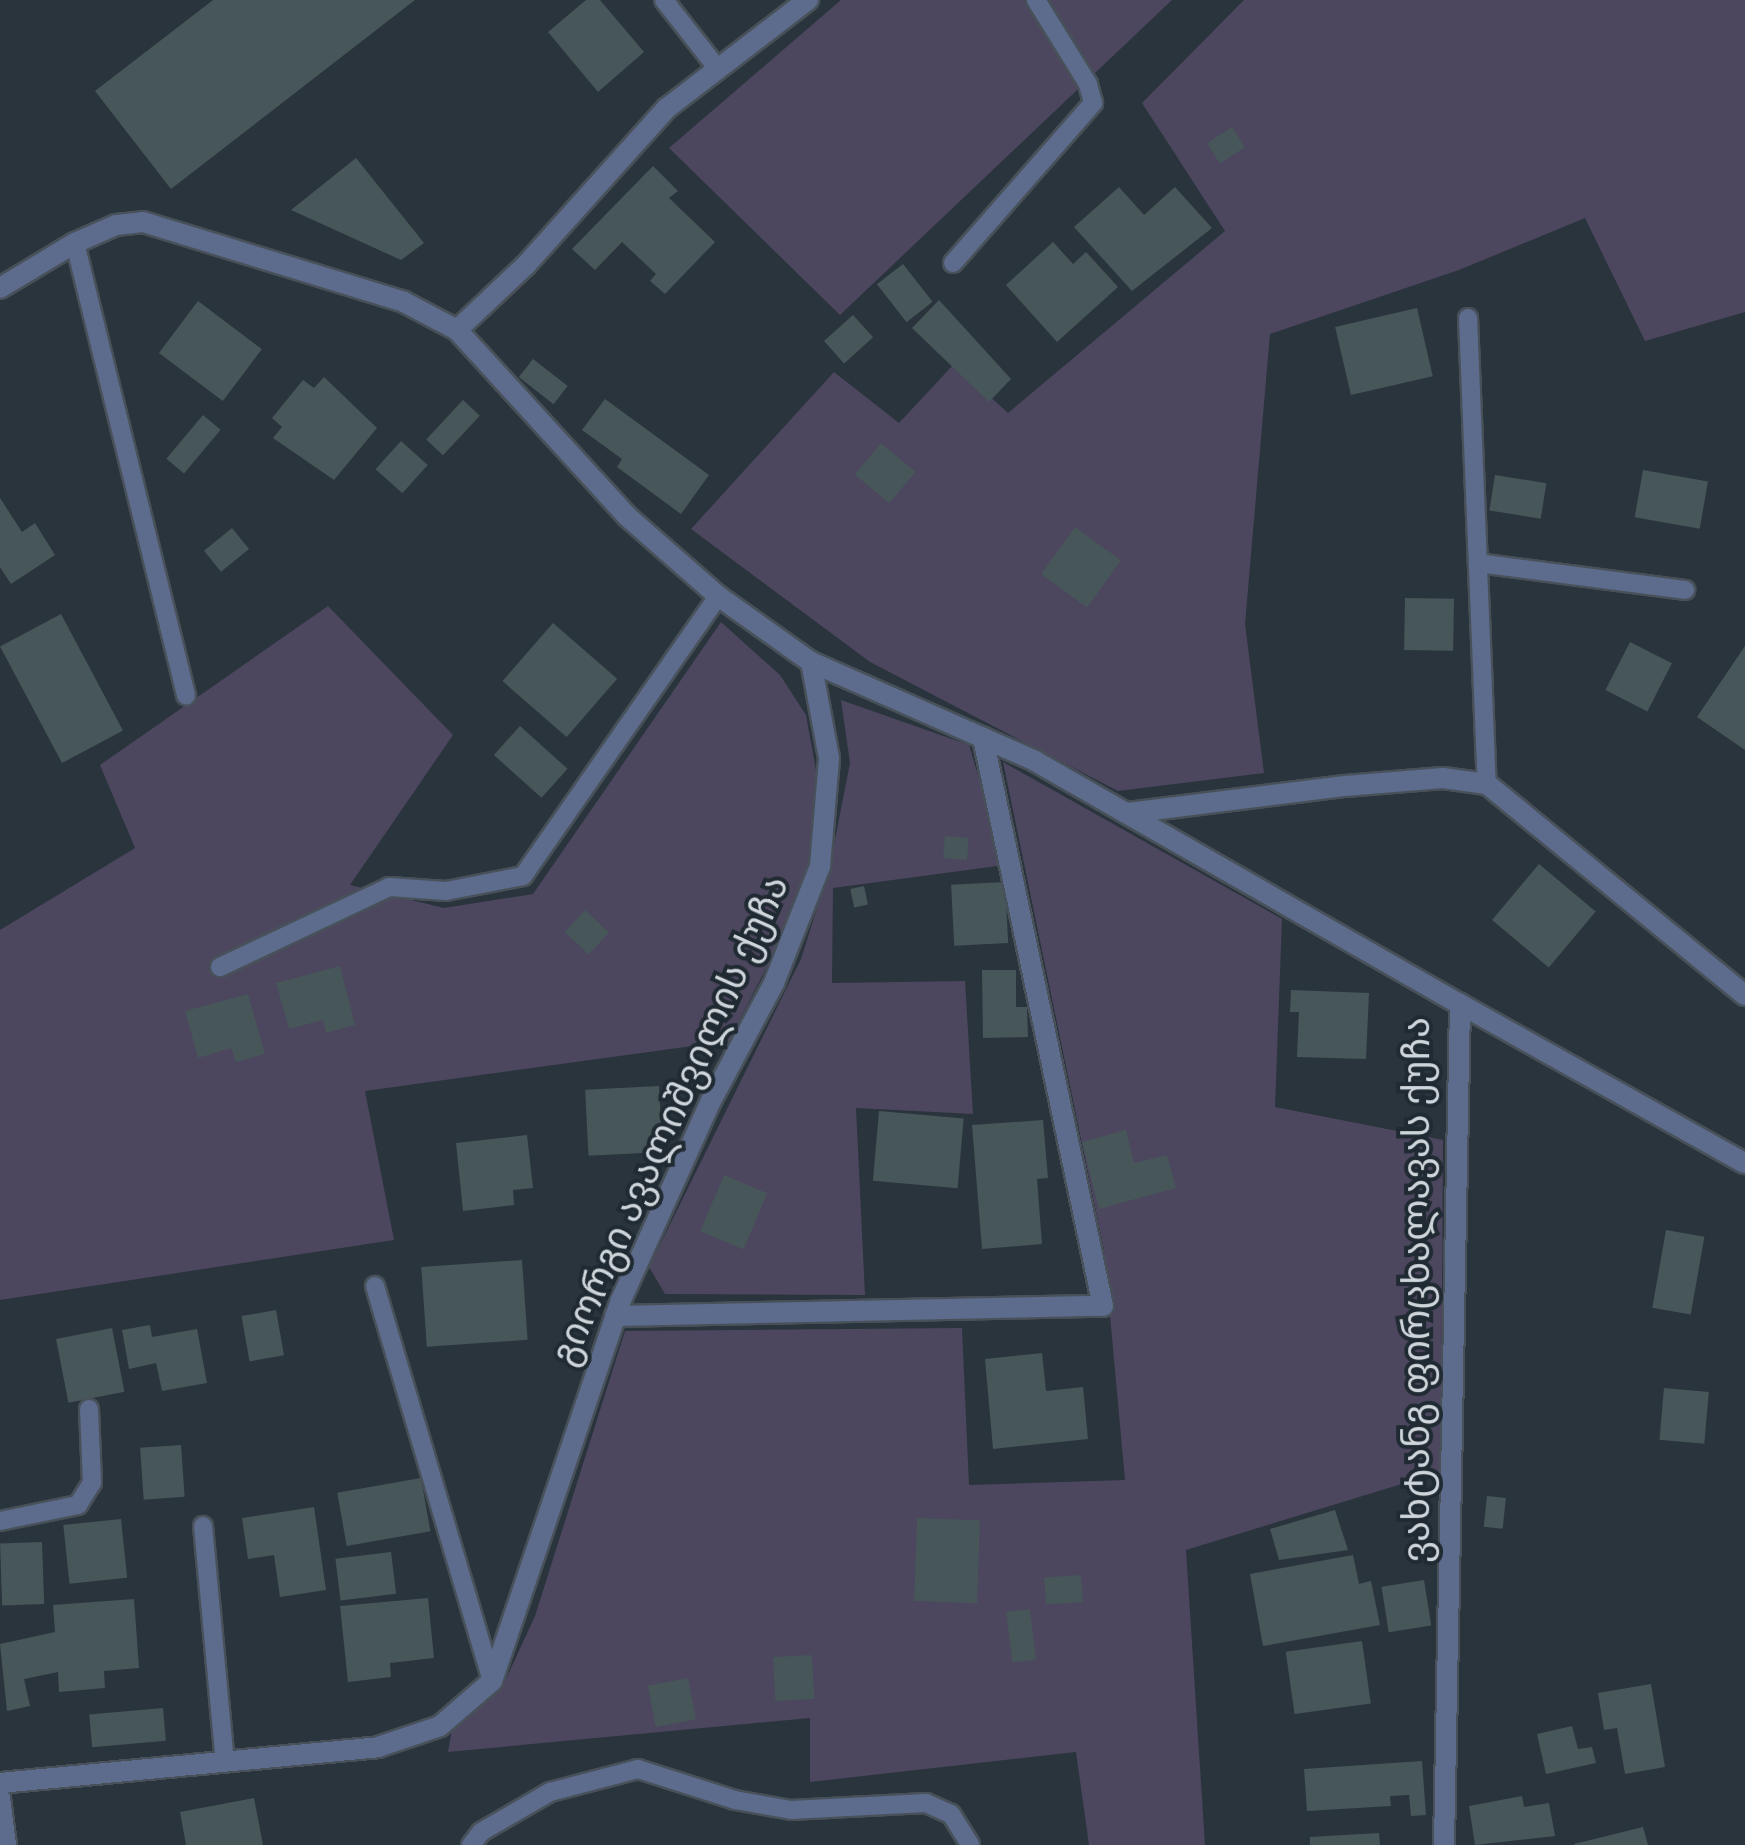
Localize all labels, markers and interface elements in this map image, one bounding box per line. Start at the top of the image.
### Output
street label: გიორგი ავალიშვილის ქუჩა [540,868,798,1372]
street label: ვახტანგ ფირცხალავას ქუჩა [1393,1017,1439,1563]

